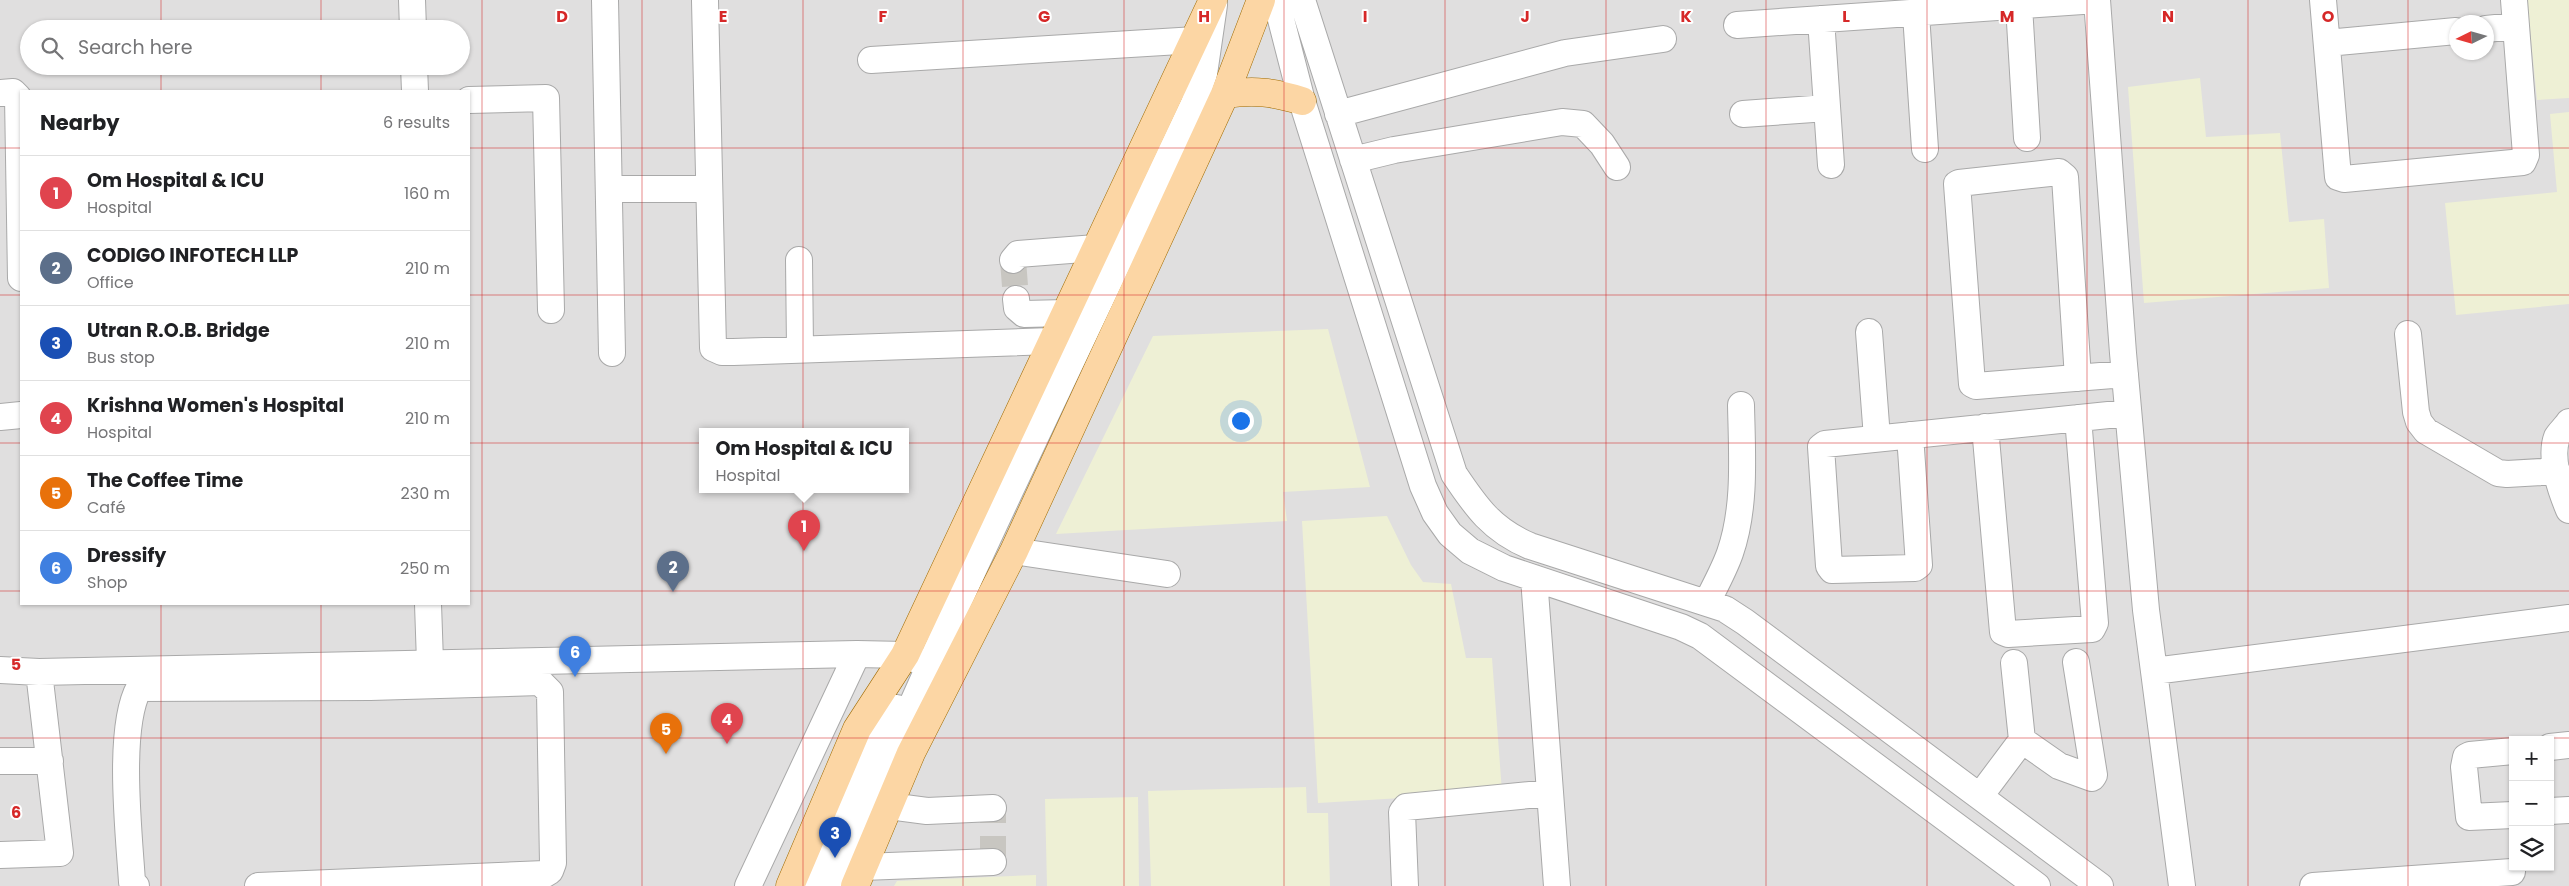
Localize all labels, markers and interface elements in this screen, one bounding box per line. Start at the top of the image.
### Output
text: D [556,5,568,28]
text: E [719,5,727,28]
text: F [879,5,888,28]
text: G [1038,5,1050,28]
text: H [1198,5,1210,28]
text: I [1363,5,1367,28]
text: J [1520,5,1530,28]
text: K [1680,5,1692,28]
text: L [1842,5,1850,28]
text: M [2000,5,2014,28]
text: N [2162,5,2174,28]
text: O [2322,5,2335,28]
north arrow [2449,15,2494,60]
search box [20,20,470,75]
icon: search [38,34,66,62]
text: Search here [78,34,192,61]
text: Nearby [40,108,120,137]
text: 6 results [383,111,450,134]
text: Om Hospital & ICU [87,167,264,194]
text: 1 [53,182,59,205]
text: 160 m [404,182,450,205]
text: Hospital [87,196,152,219]
text: CODIGO INFOTECH LLP [87,242,298,269]
text: 2 [51,257,61,280]
text: 210 m [405,257,450,280]
text: Office [87,271,134,294]
text: Utran R.O.B. Bridge [87,317,270,344]
text: 3 [51,332,61,355]
text: 210 m [405,332,450,355]
text: Bus stop [87,346,155,369]
text: Krishna Women's Hospital [87,392,344,419]
text: 4 [51,407,61,430]
text: 210 m [405,407,450,430]
your location [1228,408,1254,434]
text: Hospital [87,421,152,444]
popup [699,428,909,493]
text: Om Hospital & ICU [715,435,893,462]
text: Hospital [715,464,780,487]
text: The Coffee Time [87,467,243,494]
text: 5 [51,482,61,505]
text: 230 m [401,482,450,505]
text: Café [87,496,125,519]
pin: 1 [788,510,820,551]
text: Dressify [87,542,166,569]
pin: 2 [657,551,689,592]
text: 6 [51,557,61,580]
text: 250 m [400,557,450,580]
text: Shop [87,571,128,594]
pin: 6 [559,636,591,677]
text: 5 [11,653,21,676]
pin: 4 [711,703,743,744]
pin: 5 [650,713,682,754]
map controls [2509,736,2554,871]
button: + [2509,736,2554,781]
button: − [2509,781,2554,826]
text: 6 [11,801,21,824]
pin: 3 [819,817,851,858]
button: layers [2509,826,2554,871]

